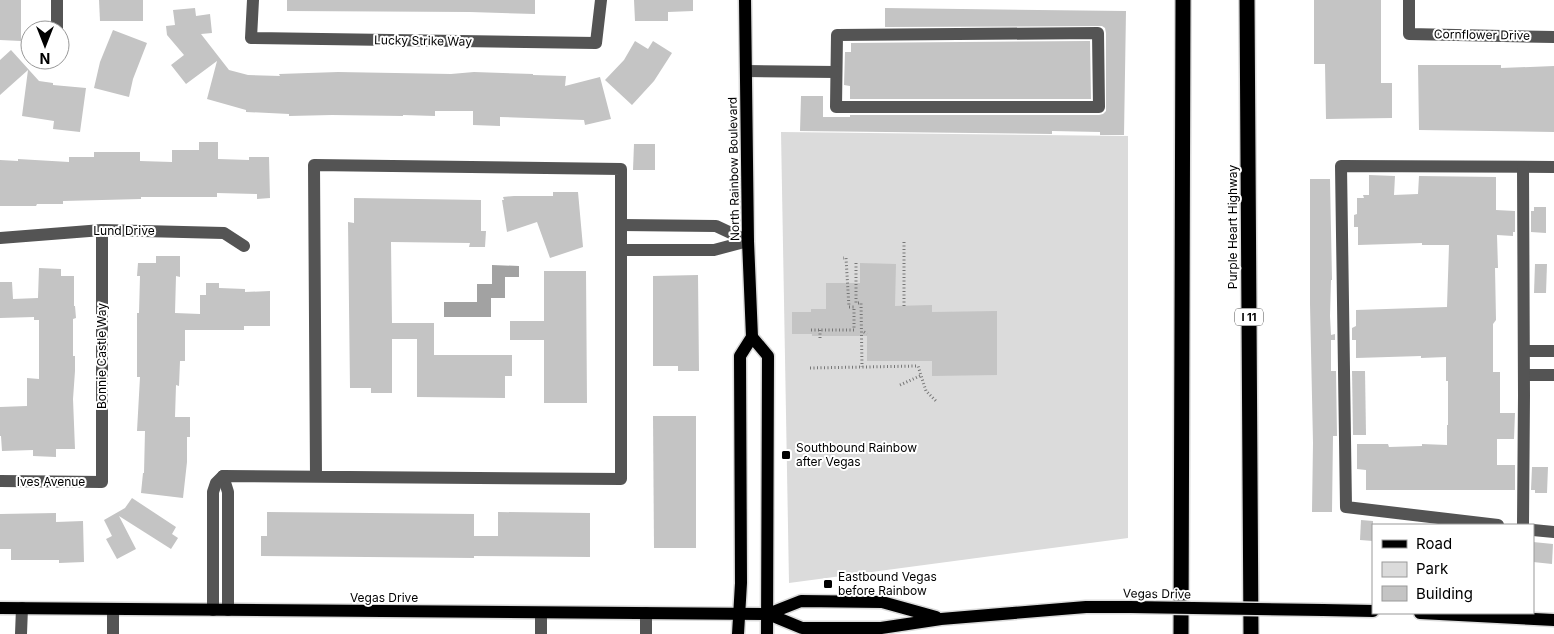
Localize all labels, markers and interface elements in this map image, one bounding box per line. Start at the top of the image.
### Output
north arrow [20,20,70,70]
street label: Cornflower Drive [1434,26,1530,43]
street label: Lucky Strike Way [374,32,472,49]
text: N [40,50,50,67]
street label: North Rainbow Boulevard [725,97,742,241]
street label: Purple Heart Highway [1225,165,1240,289]
street label: Lund Drive [93,223,155,238]
street label: Bonnie Castle Way [94,303,109,409]
road number: I 11 [1235,308,1263,326]
place label: Southbound Rainbow after Vegas [796,440,917,469]
marker: Southbound Rainbow after Vegas [780,449,792,461]
street label: Ives Avenue [17,474,85,489]
legend [1372,524,1534,614]
text: Road [1416,534,1452,553]
text: Park [1416,559,1449,578]
place label: Eastbound Vegas before Rainbow [838,569,937,598]
marker: Eastbound Vegas before Rainbow [822,578,834,590]
text: Building [1416,584,1473,603]
street label: Vegas Drive [1123,585,1191,602]
street label: Vegas Drive [350,590,418,605]

